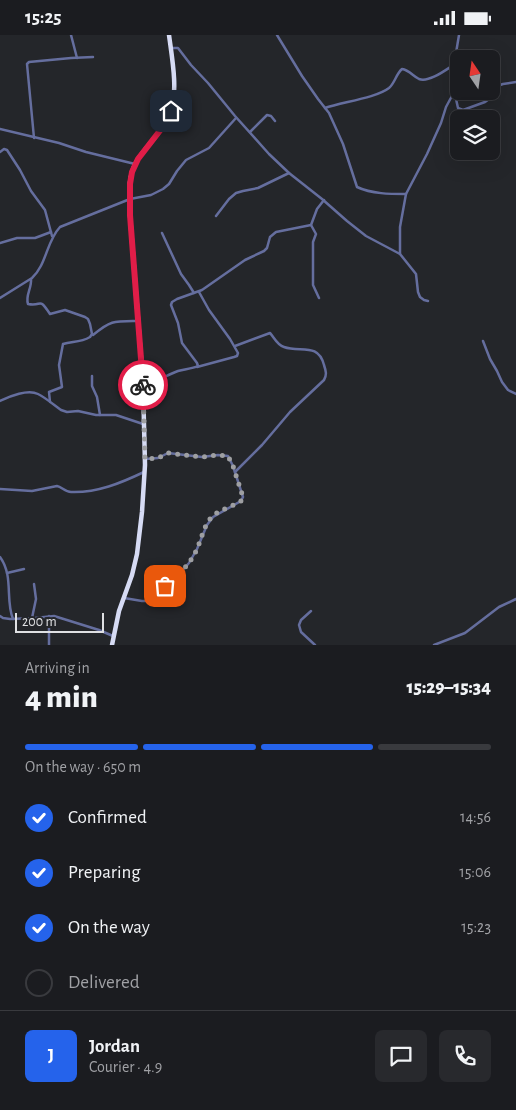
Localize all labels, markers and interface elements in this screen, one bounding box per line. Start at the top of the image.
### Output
text: 15:25 [25,8,62,27]
north arrow [450,50,500,100]
map controls [450,50,500,160]
pin [150,90,192,132]
icon: home [157,97,185,125]
button: layers [450,110,500,160]
courier [118,360,168,410]
icon: bike [129,371,157,399]
pin [144,565,186,607]
icon: bag [151,572,179,600]
scale bar [15,610,104,633]
text: 200 m [22,615,57,629]
text: Arriving in [25,660,90,676]
text: 15:29–15:34 [407,678,491,697]
text: 4 min [25,681,98,713]
text: On the way · 650 m [25,759,141,775]
icon: check [25,804,53,832]
text: Confirmed [68,808,147,827]
text: 14:56 [460,809,491,825]
icon: check [25,859,53,887]
text: Preparing [68,863,141,882]
text: 15:06 [459,864,491,880]
icon: check [25,914,53,942]
text: On the way [68,918,150,937]
text: 15:23 [461,919,491,935]
text: Delivered [68,973,140,992]
button: chat [375,1030,427,1082]
button: phone [439,1030,491,1082]
text: Jordan [89,1037,140,1056]
text: J [48,1046,54,1065]
text: Courier · 4.9 [89,1059,162,1075]

